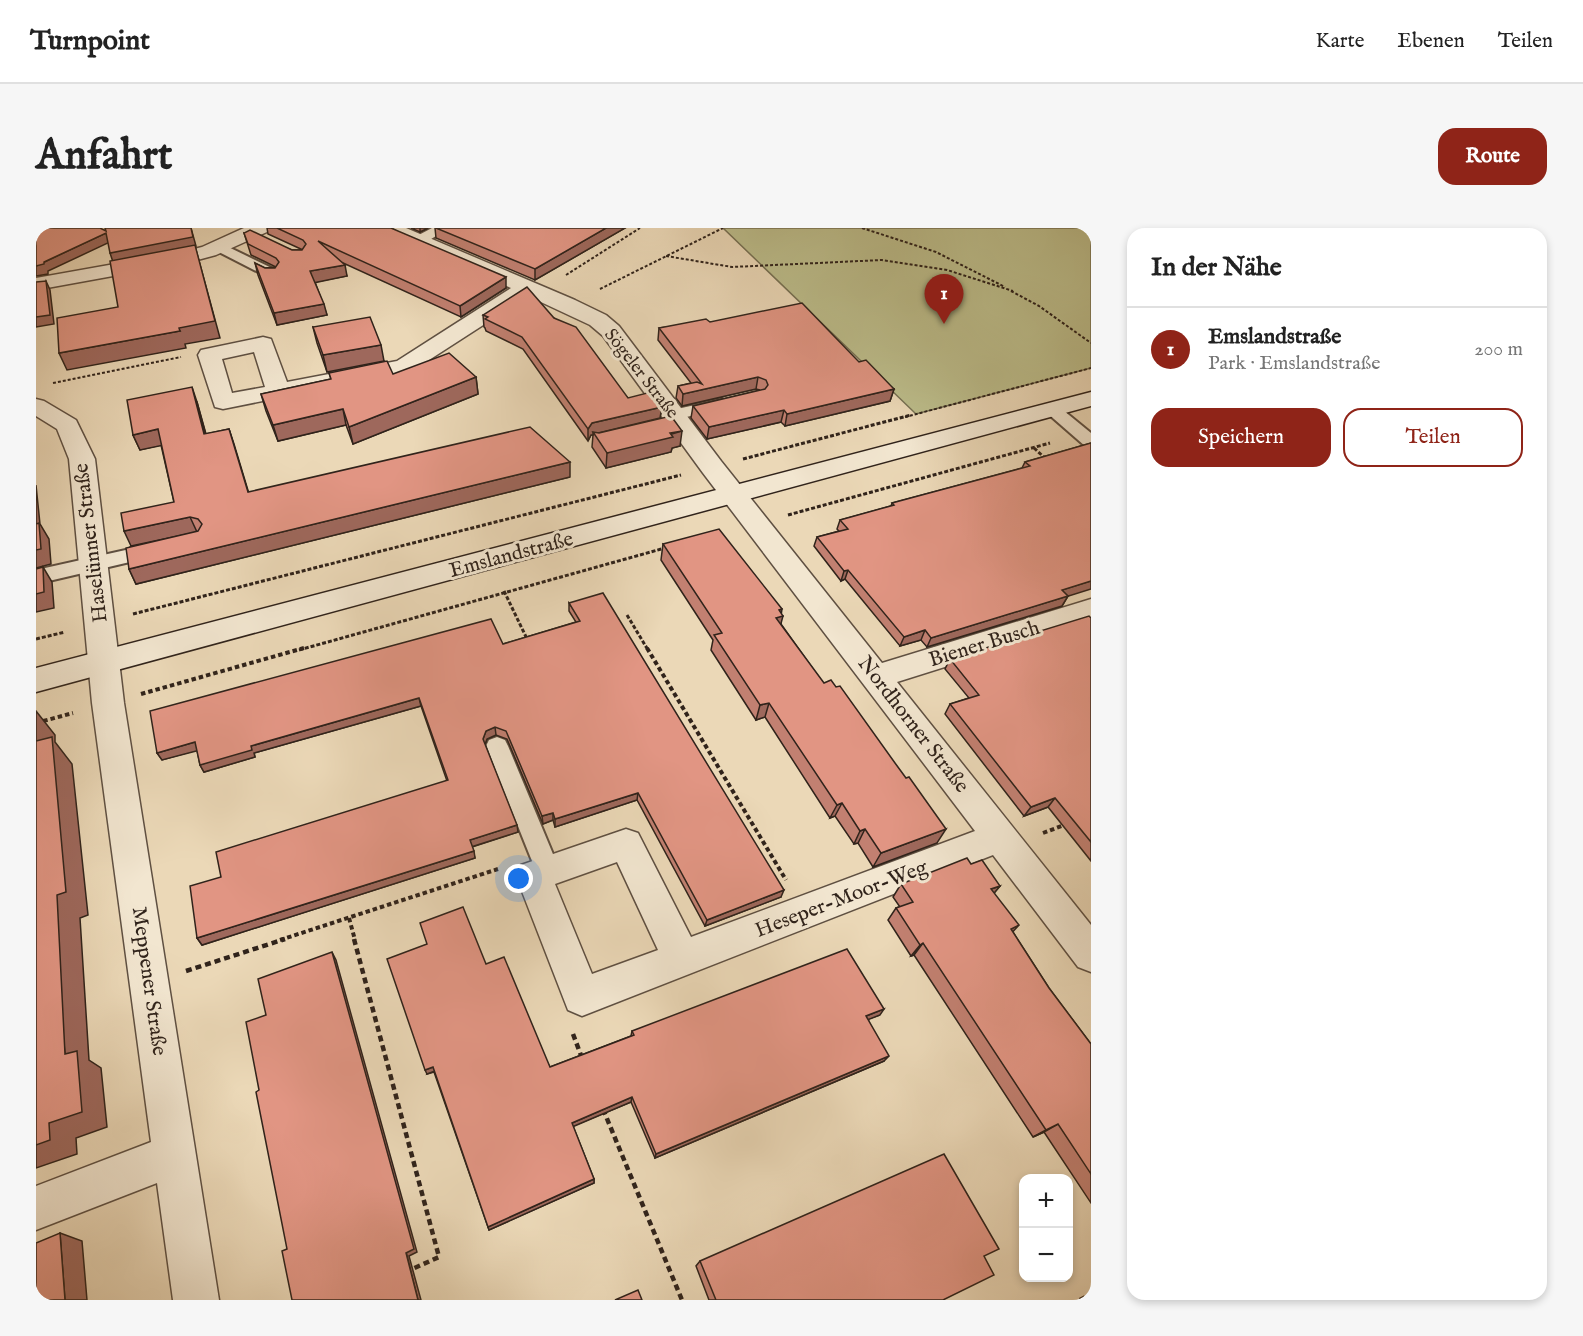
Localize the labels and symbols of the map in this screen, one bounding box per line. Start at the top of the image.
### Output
pin: 1 [924,274,964,324]
street label: Sögeler Straße [599,324,683,424]
street label: Haselünner Straße [68,461,115,624]
street label: Emslandstraße [446,526,577,585]
street label: Biener Busch [926,615,1043,674]
street label: Nordhorner Straße [851,651,975,799]
street label: Heseper-Moor-Weg [752,854,932,945]
your location [504,864,533,893]
street label: Meppener Straße [125,905,172,1058]

